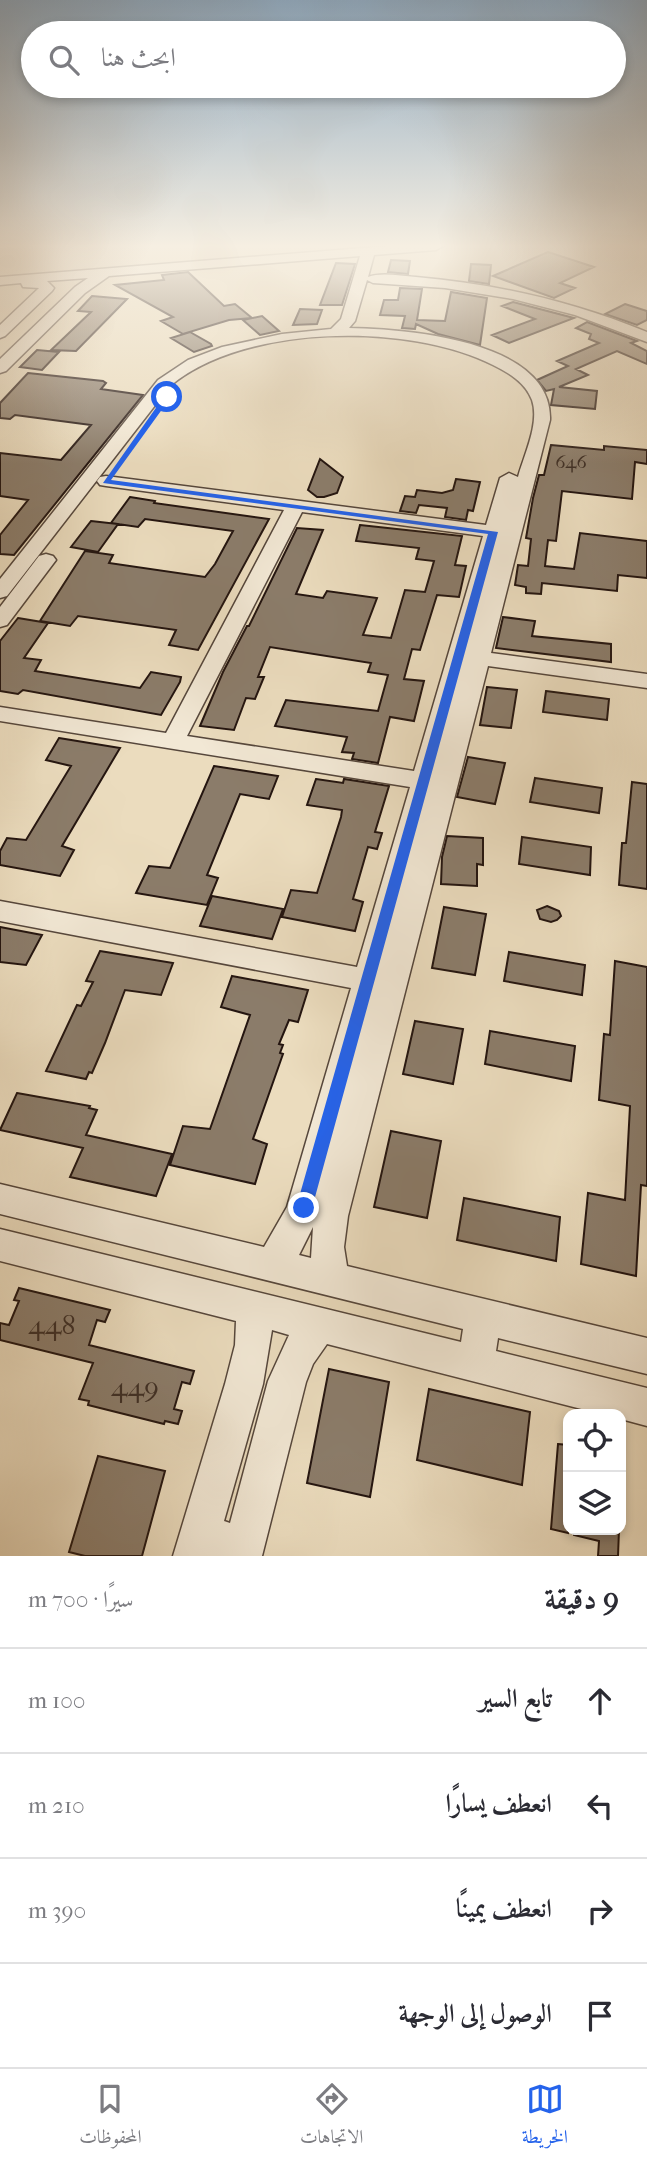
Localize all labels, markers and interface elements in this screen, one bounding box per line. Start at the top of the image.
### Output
search box [21,21,626,98]
icon: search [45,41,83,79]
text: ابحث هنا [101,42,176,73]
route start [151,381,182,412]
house number: 646 [555,451,588,473]
route end [288,1192,319,1223]
house number: 448 [28,1308,76,1341]
house number: 449 [111,1370,159,1403]
map controls [563,1409,626,1535]
button: locate [563,1409,626,1472]
button: layers [563,1472,626,1535]
text: 9 دقيقة [544,1582,619,1617]
text: سيرًا · 700 m [28,1586,134,1613]
icon: ahead [581,1682,619,1720]
text: تابع السير [479,1683,552,1714]
text: 100 m [28,1687,86,1714]
icon: left [581,1787,619,1825]
text: انعطف يسارًا [445,1788,552,1819]
text: 210 m [28,1792,85,1819]
icon: right [581,1892,619,1930]
text: انعطف يمينًا [456,1893,552,1924]
text: 390 m [28,1897,86,1924]
icon: arrive [581,1997,619,2035]
text: الوصول إلى الوجهة [398,1998,552,2029]
tab: المحفوظات [79,2080,142,2155]
tab: الاتجاهات [300,2080,363,2155]
tab: الخريطة [522,2080,568,2155]

